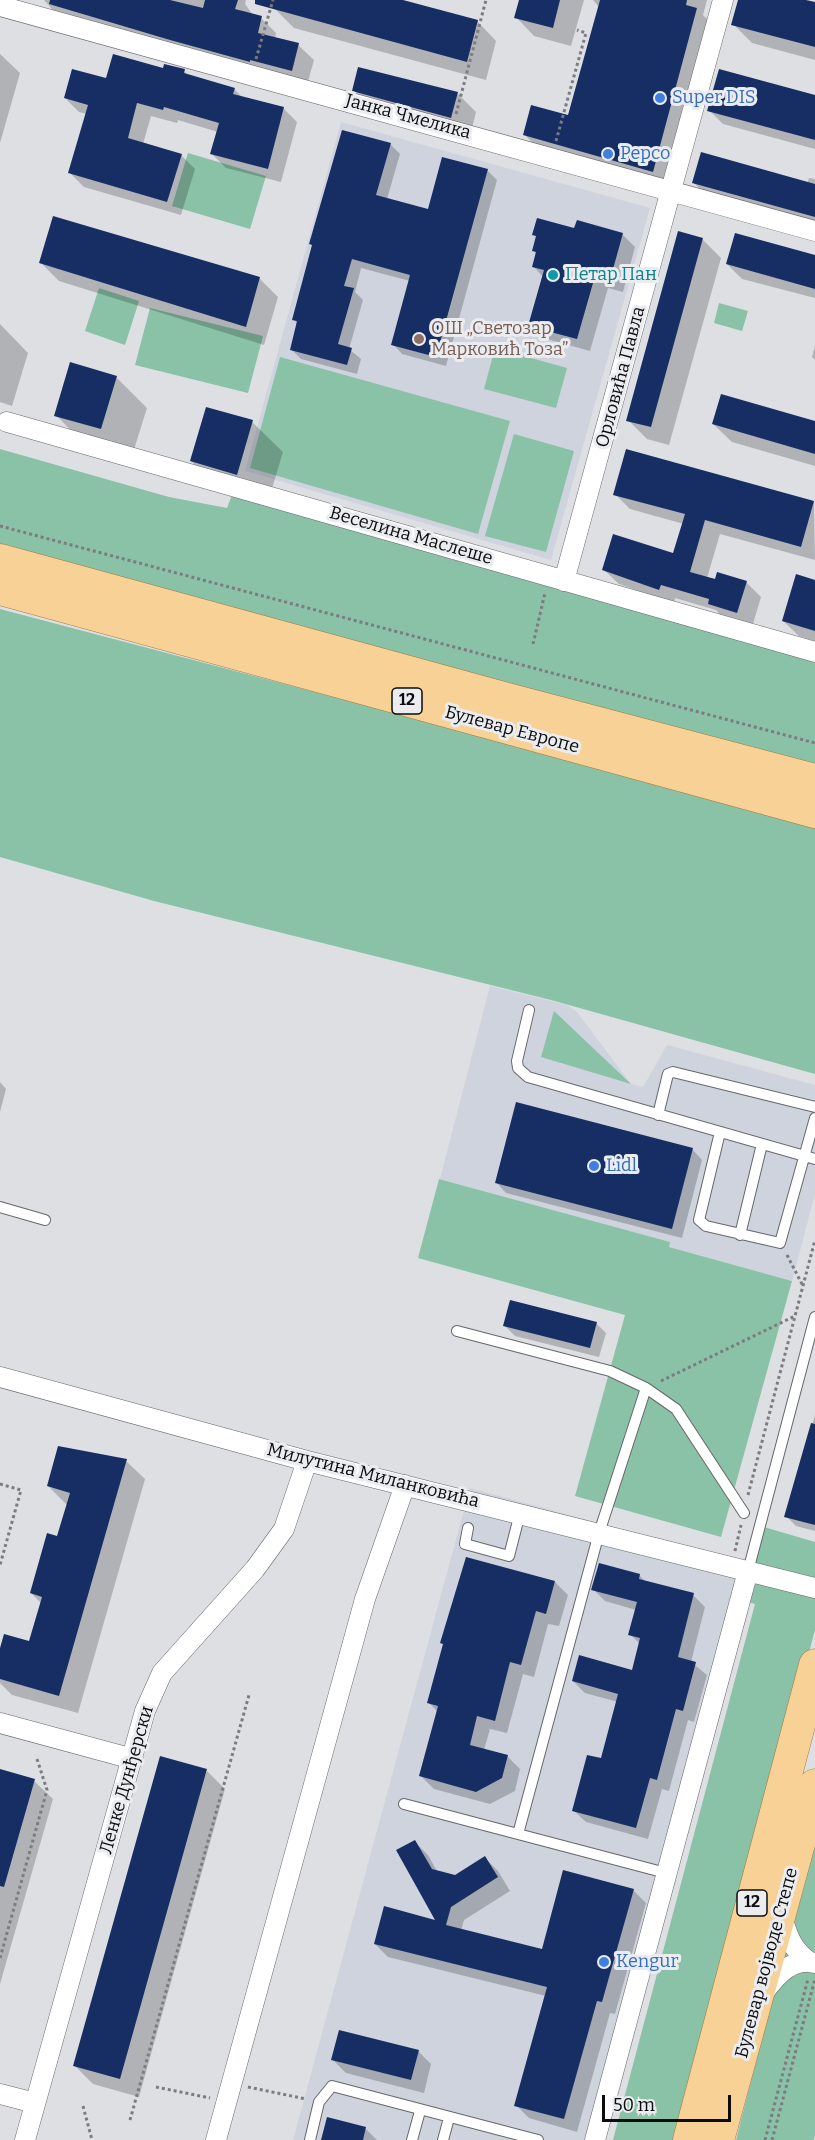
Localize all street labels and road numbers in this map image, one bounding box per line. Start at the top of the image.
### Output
street label: Јанка Чмелика [343,90,473,144]
street label: Орловића Павла [592,304,650,450]
street label: Веселина Маслеше [327,502,495,570]
road number: 12 [392,688,422,714]
street label: Булевар Европе [442,702,582,758]
street label: Милутина Миланковића [265,1439,481,1513]
street label: Ленке Дунђерски [95,1703,159,1857]
street label: Булевар војводе Степе [731,1865,803,2061]
road number: 12 [737,1890,767,1916]

